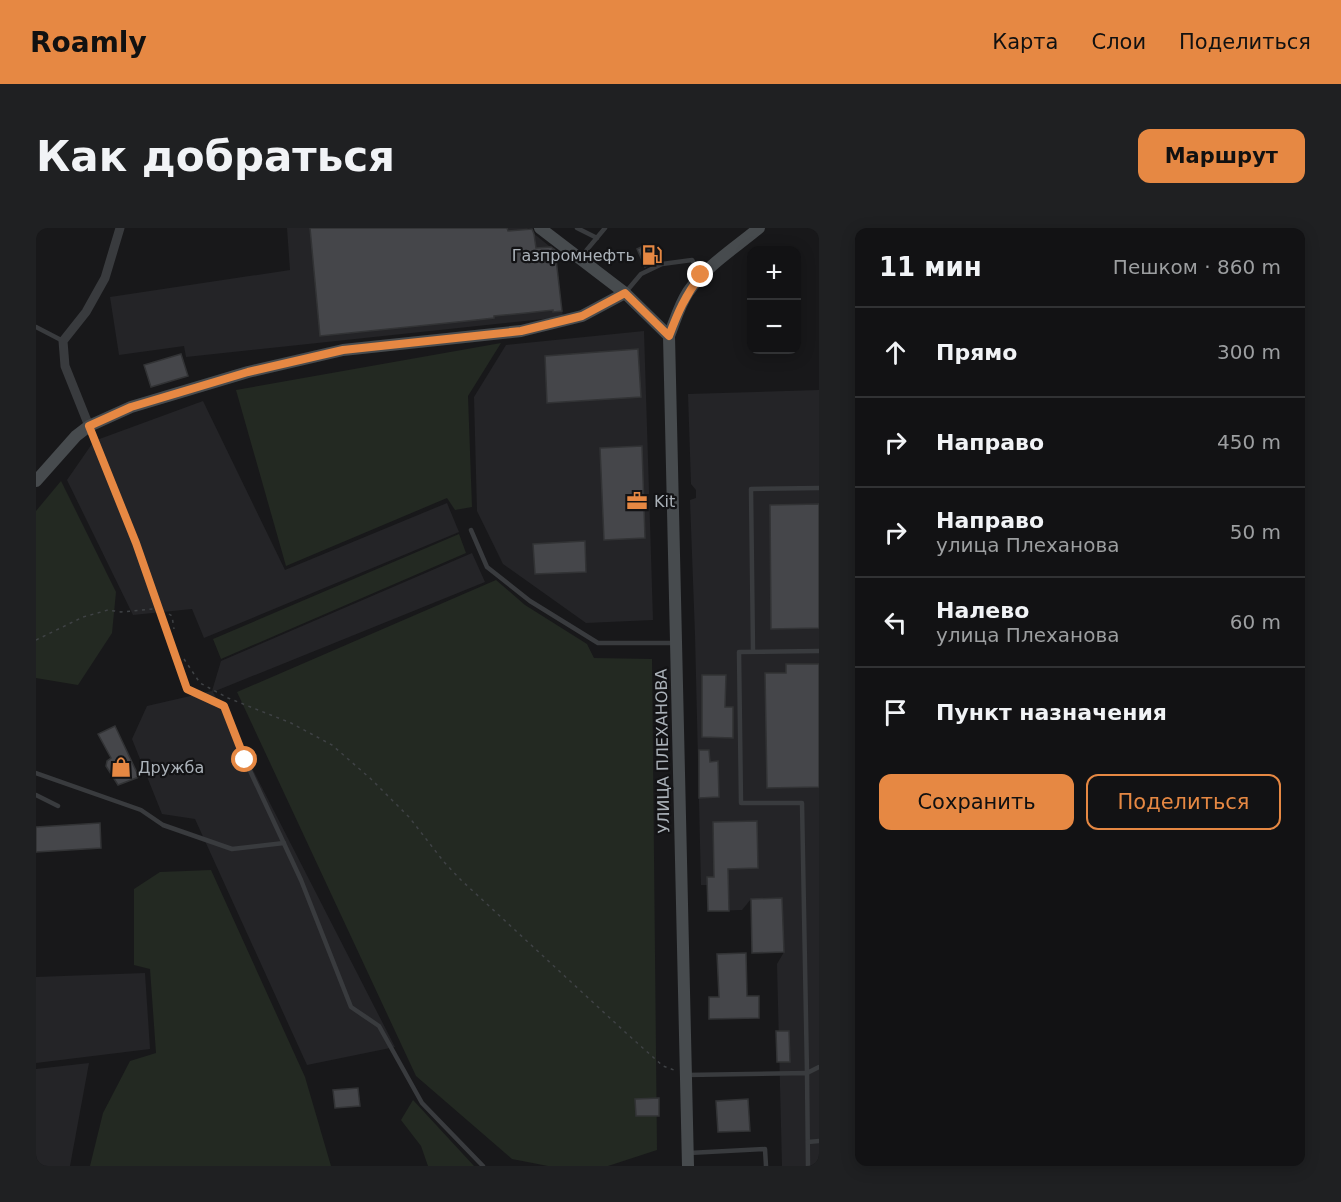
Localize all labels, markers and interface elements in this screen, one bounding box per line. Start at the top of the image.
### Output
text: Roamly [30,26,147,59]
text: Карта [992,30,1058,54]
text: Слои [1091,30,1146,54]
text: Поделиться [1179,30,1311,54]
button: Маршрут [1138,129,1305,183]
text: Как добраться [36,132,395,181]
fuel station icon: Газпромнефть [640,243,664,267]
place label: Газпромнефть [512,246,635,265]
map controls [747,246,801,354]
button: + [747,246,801,300]
text: 11 мин [879,252,982,282]
text: Пешком · 860 m [1113,255,1281,279]
route end [687,261,713,287]
button: − [747,300,801,354]
icon: ahead [879,336,912,369]
text: Прямо [936,340,1017,365]
text: 300 m [1217,340,1281,364]
icon: right [879,426,912,459]
text: Направо [936,430,1044,455]
text: 450 m [1217,430,1281,454]
office icon: Kit [625,489,649,513]
place label: Kit [654,492,675,511]
text: Направо [936,508,1044,533]
icon: right [879,516,912,549]
text: 50 m [1230,520,1281,544]
text: улица Плеханова [936,533,1119,557]
text: Налево [936,598,1029,623]
icon: left [879,606,912,639]
text: 60 m [1230,610,1281,634]
text: улица Плеханова [936,623,1119,647]
street label: УЛИЦА ПЛЕХАНОВА [652,668,673,834]
icon: arrive [879,696,912,729]
text: Пункт назначения [936,700,1167,725]
route start [231,746,257,772]
shop icon: Дружба [109,755,133,779]
place label: Дружба [138,758,204,777]
button: Сохранить [879,774,1074,830]
button: Поделиться [1086,774,1281,830]

